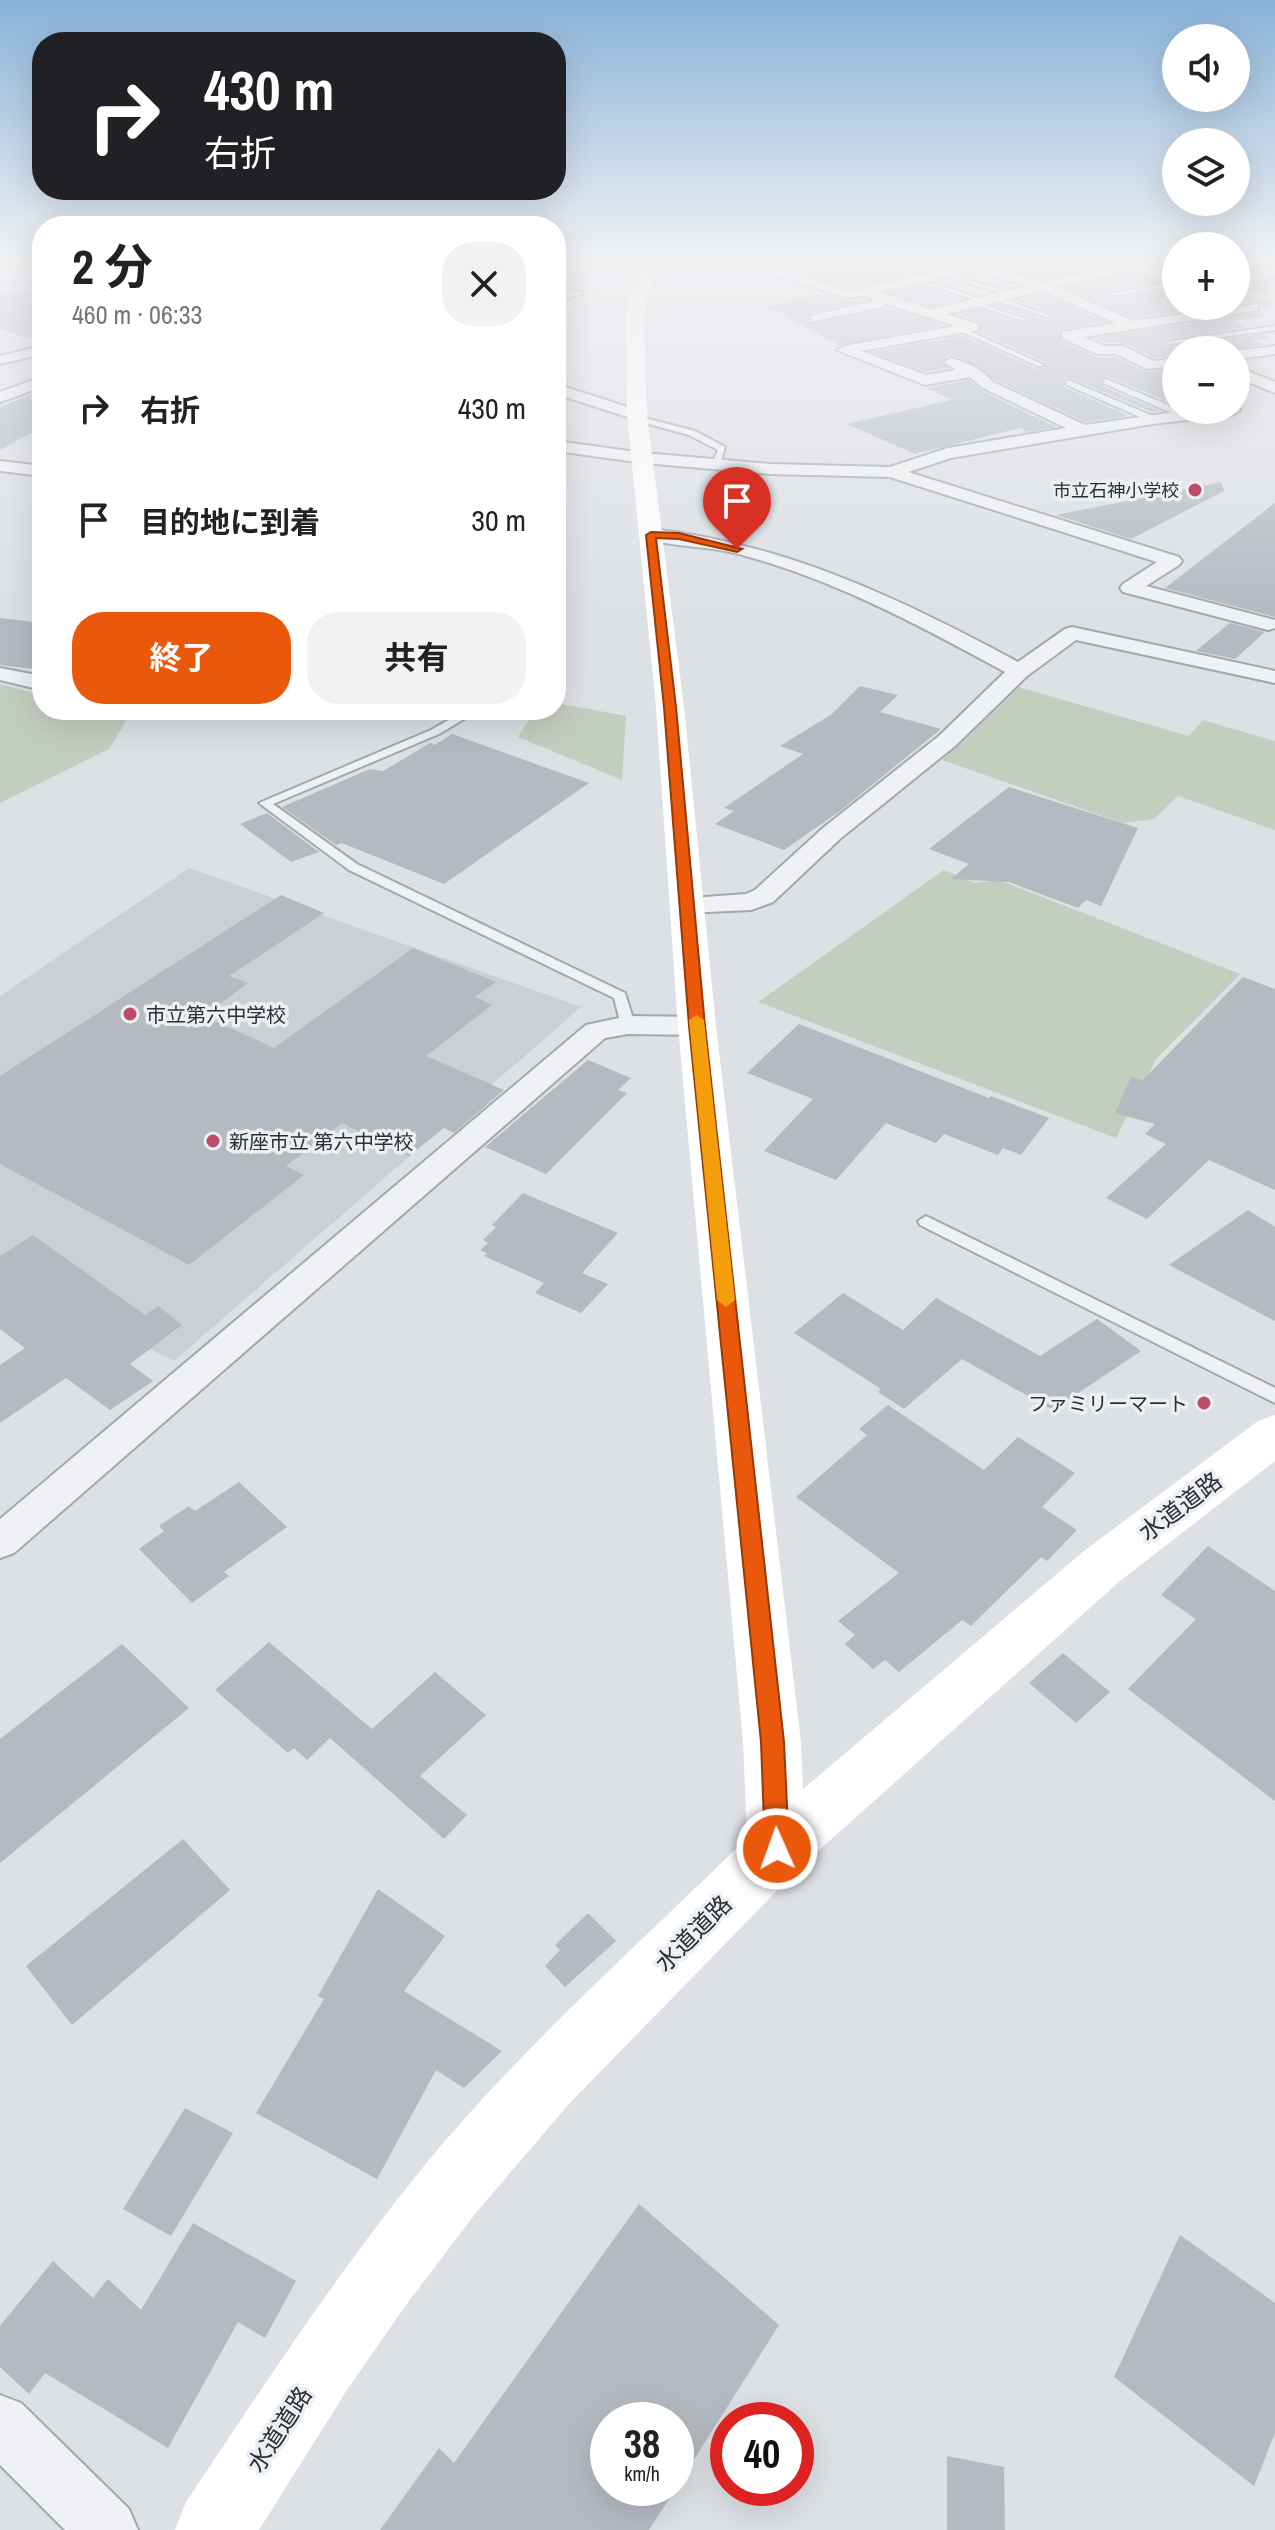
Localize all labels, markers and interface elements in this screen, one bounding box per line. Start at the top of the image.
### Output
map controls [1162,24,1250,424]
button: sound [1162,24,1250,112]
text: 430 m [204,52,334,127]
icon: right [72,64,176,168]
button: layers [1162,128,1250,216]
text: 右折 [204,129,276,177]
button: + [1162,232,1250,320]
text: 2 分 [72,234,153,299]
button: close [442,242,526,326]
text: 460 m · 06:33 [72,297,202,332]
button: − [1162,336,1250,424]
icon: right [72,386,116,430]
text: 430 m [458,388,526,428]
text: 右折 [140,390,200,430]
pin [703,467,771,549]
place label: 市立石神小学校 [1053,478,1179,503]
icon: arrive [715,479,759,523]
marker: 市立石神小学校 [1186,481,1204,499]
icon: arrive [72,498,116,542]
text: 30 m [471,500,526,540]
text: 目的地に到着 [140,502,320,542]
button: 終了 [72,612,291,704]
button: 共有 [307,612,526,704]
place label: 市立第六中学校 [146,1001,286,1028]
marker: 市立第六中学校 [121,1005,139,1023]
place label: 新座市立 第六中学校 [229,1128,414,1155]
marker: 新座市立 第六中学校 [204,1132,222,1150]
place label: ファミリーマート [1028,1390,1188,1417]
marker: ファミリーマート [1195,1394,1213,1412]
street label: 水道道路 [1132,1464,1228,1548]
position arrow [735,1807,819,1891]
street label: 水道道路 [648,1888,738,1978]
street label: 水道道路 [239,2380,319,2478]
speed limit sign: 40 [710,2402,814,2506]
text: 38 [624,2417,660,2470]
text: km/h [624,2460,660,2487]

